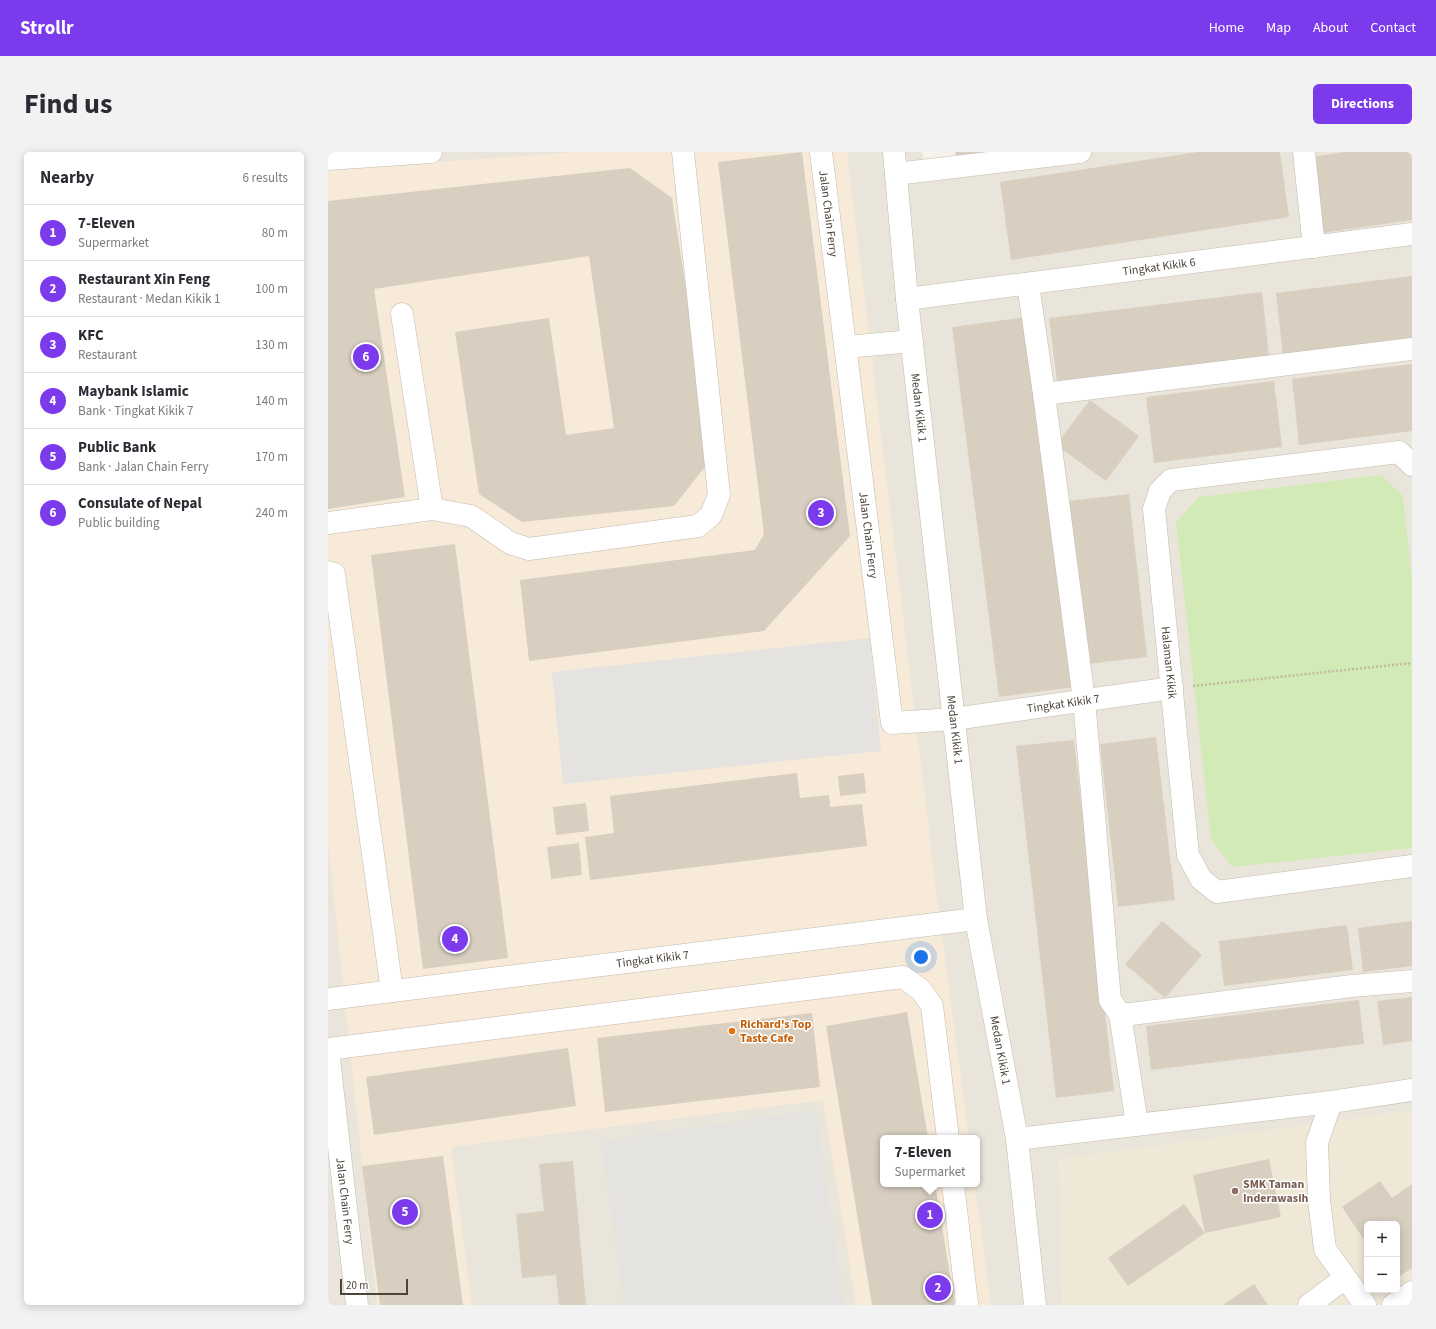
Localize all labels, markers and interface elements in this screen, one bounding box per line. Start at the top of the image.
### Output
text: Strollr [20,15,74,42]
text: Home [1209,18,1244,38]
text: Map [1266,18,1291,38]
text: About [1313,18,1348,38]
text: Contact [1370,18,1416,38]
text: Find us [24,84,112,124]
button: Directions [1313,84,1412,124]
text: Nearby [40,166,94,190]
text: 6 results [243,169,288,187]
street label: Jalan Chain Ferry [815,169,843,258]
text: 7-Eleven [78,213,135,234]
text: 1 [50,224,56,242]
text: 80 m [262,224,288,242]
text: Supermarket [78,234,149,252]
street label: Tingkat Kikik 6 [1121,253,1196,280]
text: Restaurant Xin Feng [78,269,210,290]
text: 2 [50,280,56,298]
text: 100 m [255,280,288,298]
text: Restaurant · Medan Kikik 1 [78,290,221,308]
text: KFC [78,325,104,346]
text: 3 [50,336,56,354]
text: 130 m [255,336,288,354]
pin: 6 [353,342,379,372]
text: Restaurant [78,346,137,364]
street label: Medan Kikik 1 [907,372,931,443]
text: Maybank Islamic [78,381,189,402]
text: 4 [50,392,56,410]
text: 140 m [255,392,288,410]
text: Bank · Tingkat Kikik 7 [78,402,194,420]
text: Public Bank [78,437,156,458]
text: 5 [50,448,56,466]
text: 170 m [255,448,288,466]
text: Bank · Jalan Chain Ferry [78,458,209,476]
street label: Jalan Chain Ferry [855,491,882,580]
text: Consulate of Nepal [78,493,202,514]
pin: 3 [808,498,834,528]
text: 6 [50,504,56,522]
text: 240 m [255,504,288,522]
text: Public building [78,514,160,532]
street label: Halaman Kikik [1157,626,1181,700]
street label: Tingkat Kikik 7 [1026,690,1101,717]
street label: Medan Kikik 1 [943,694,967,765]
pin: 4 [442,924,468,954]
street label: Tingkat Kikik 7 [615,946,690,972]
your location [911,947,931,967]
street label: Medan Kikik 1 [986,1015,1015,1086]
place label: Richard's Top Taste Cafe [740,1016,811,1047]
marker: Richard's Top Taste Cafe [727,1026,737,1036]
popup [880,1135,980,1187]
text: 7-Eleven [895,1142,952,1163]
street label: Jalan Chain Ferry [332,1157,359,1246]
text: Supermarket [895,1163,965,1181]
place label: SMK Taman Inderawasih [1243,1176,1308,1207]
marker: SMK Taman Inderawasih [1230,1186,1240,1196]
pin: 5 [392,1197,418,1227]
pin: 1 [917,1200,943,1230]
map controls [1364,1221,1400,1293]
button: + [1364,1221,1400,1257]
button: − [1364,1257,1400,1293]
pin: 2 [925,1273,951,1303]
scale bar [340,1277,408,1296]
text: 20 m [346,1278,368,1293]

